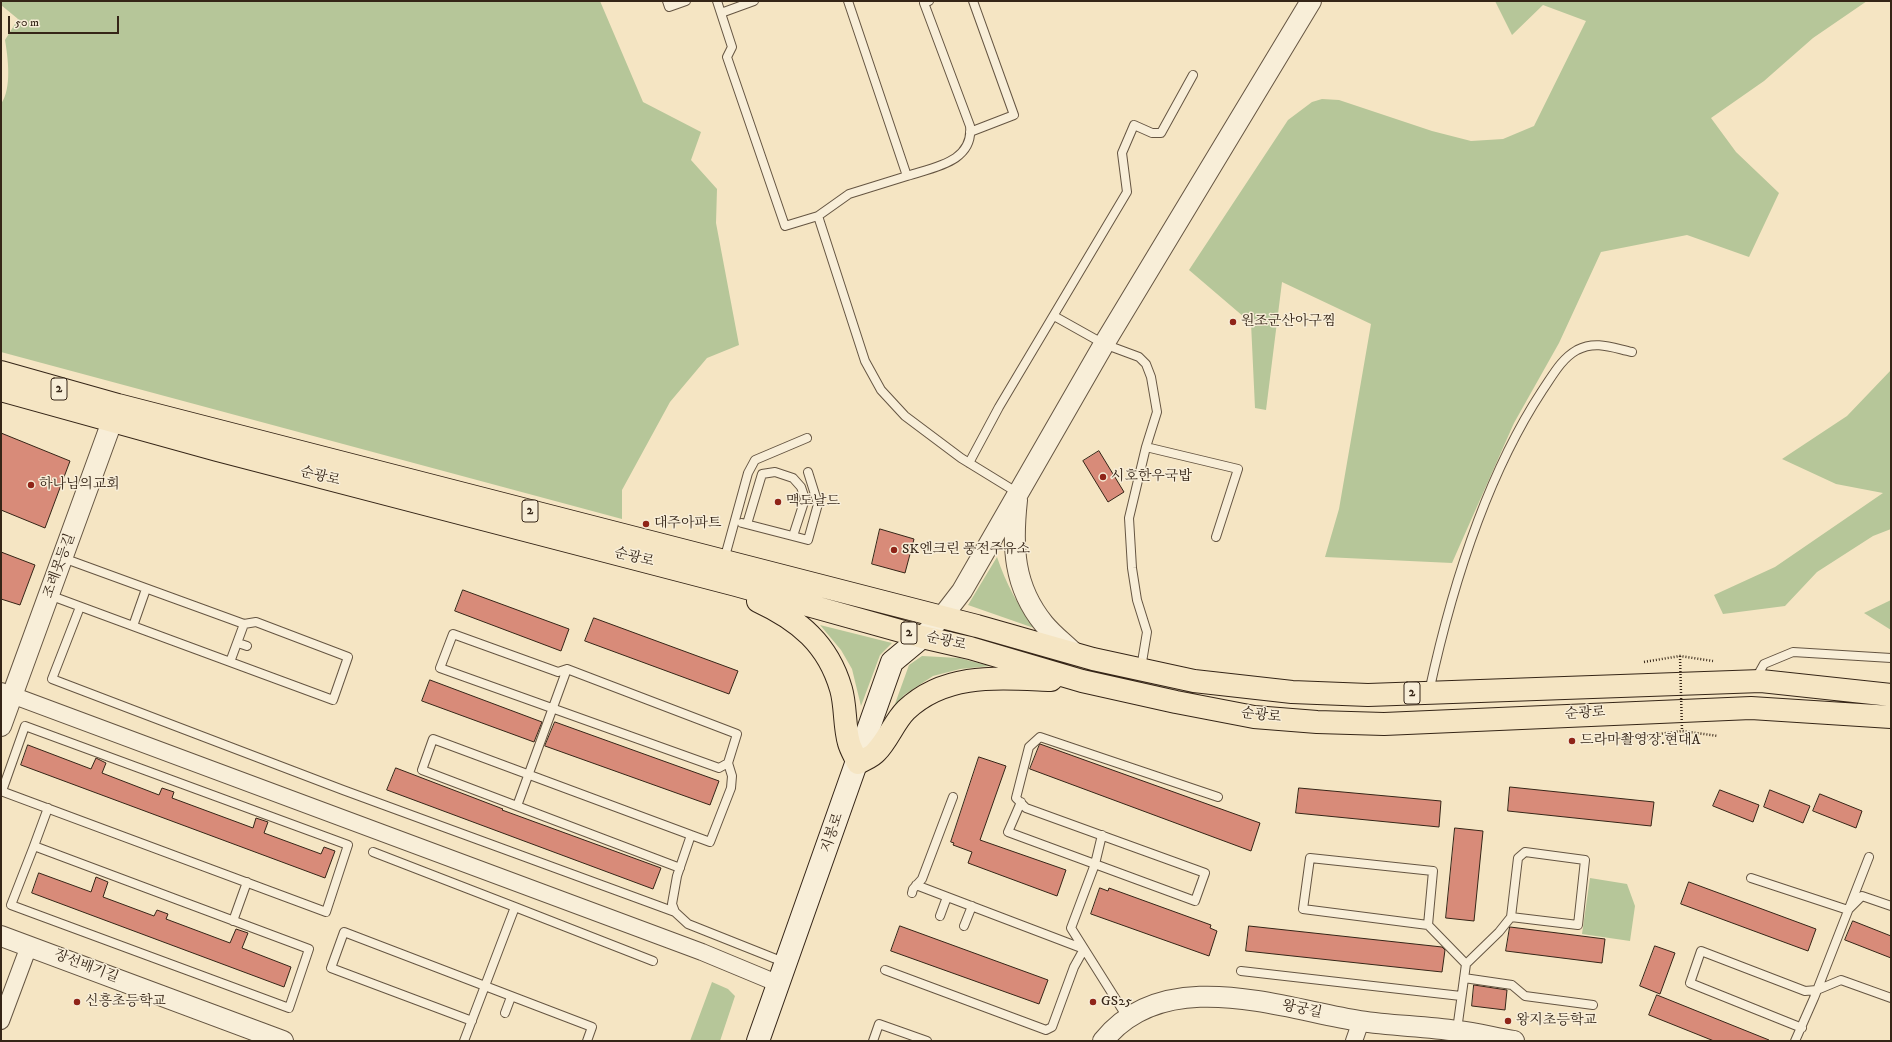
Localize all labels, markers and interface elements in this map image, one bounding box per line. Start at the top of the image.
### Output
scale bar [10,8,121,34]
text: 50 m [15,15,39,30]
place label: 원조군산아구찜 [1241,314,1336,330]
marker: 원조군산아구찜 [1228,317,1238,327]
road number: 2 [51,378,67,400]
street label: 순광로 [298,464,342,490]
place label: 시호한우국밥 [1111,469,1192,485]
marker: 시호한우국밥 [1098,472,1108,482]
place label: 하나님의교회 [39,477,120,493]
marker: 하나님의교회 [26,480,36,490]
place label: 맥도날드 [786,494,840,510]
marker: 맥도날드 [773,497,783,507]
road number: 2 [522,500,538,522]
place label: 대주아파트 [654,516,722,532]
marker: 대주아파트 [641,519,651,529]
street label: 조례못등길 [41,531,79,601]
place label: SK엔크린 풍전주유소 [902,542,1030,558]
street label: 순광로 [612,545,656,571]
marker: SK엔크린 풍전주유소 [889,545,899,555]
road number: 2 [901,622,917,644]
street label: 순광로 [924,629,968,655]
road number: 2 [1404,682,1420,704]
street label: 순광로 [1240,705,1282,727]
street label: 순광로 [1564,705,1606,723]
place label: 드라마촬영장.현대A [1580,733,1700,749]
marker: 드라마촬영장.현대A [1567,736,1577,746]
street label: 지봉로 [818,811,848,855]
street label: 장선배기길 [51,947,121,987]
place label: 신흥초등학교 [85,994,166,1010]
place label: GS25 [1101,994,1132,1010]
marker: 신흥초등학교 [72,997,82,1007]
marker: GS25 [1088,997,1098,1007]
street label: 왕궁길 [1280,998,1324,1022]
place label: 왕지초등학교 [1516,1013,1597,1029]
marker: 왕지초등학교 [1503,1016,1513,1026]

